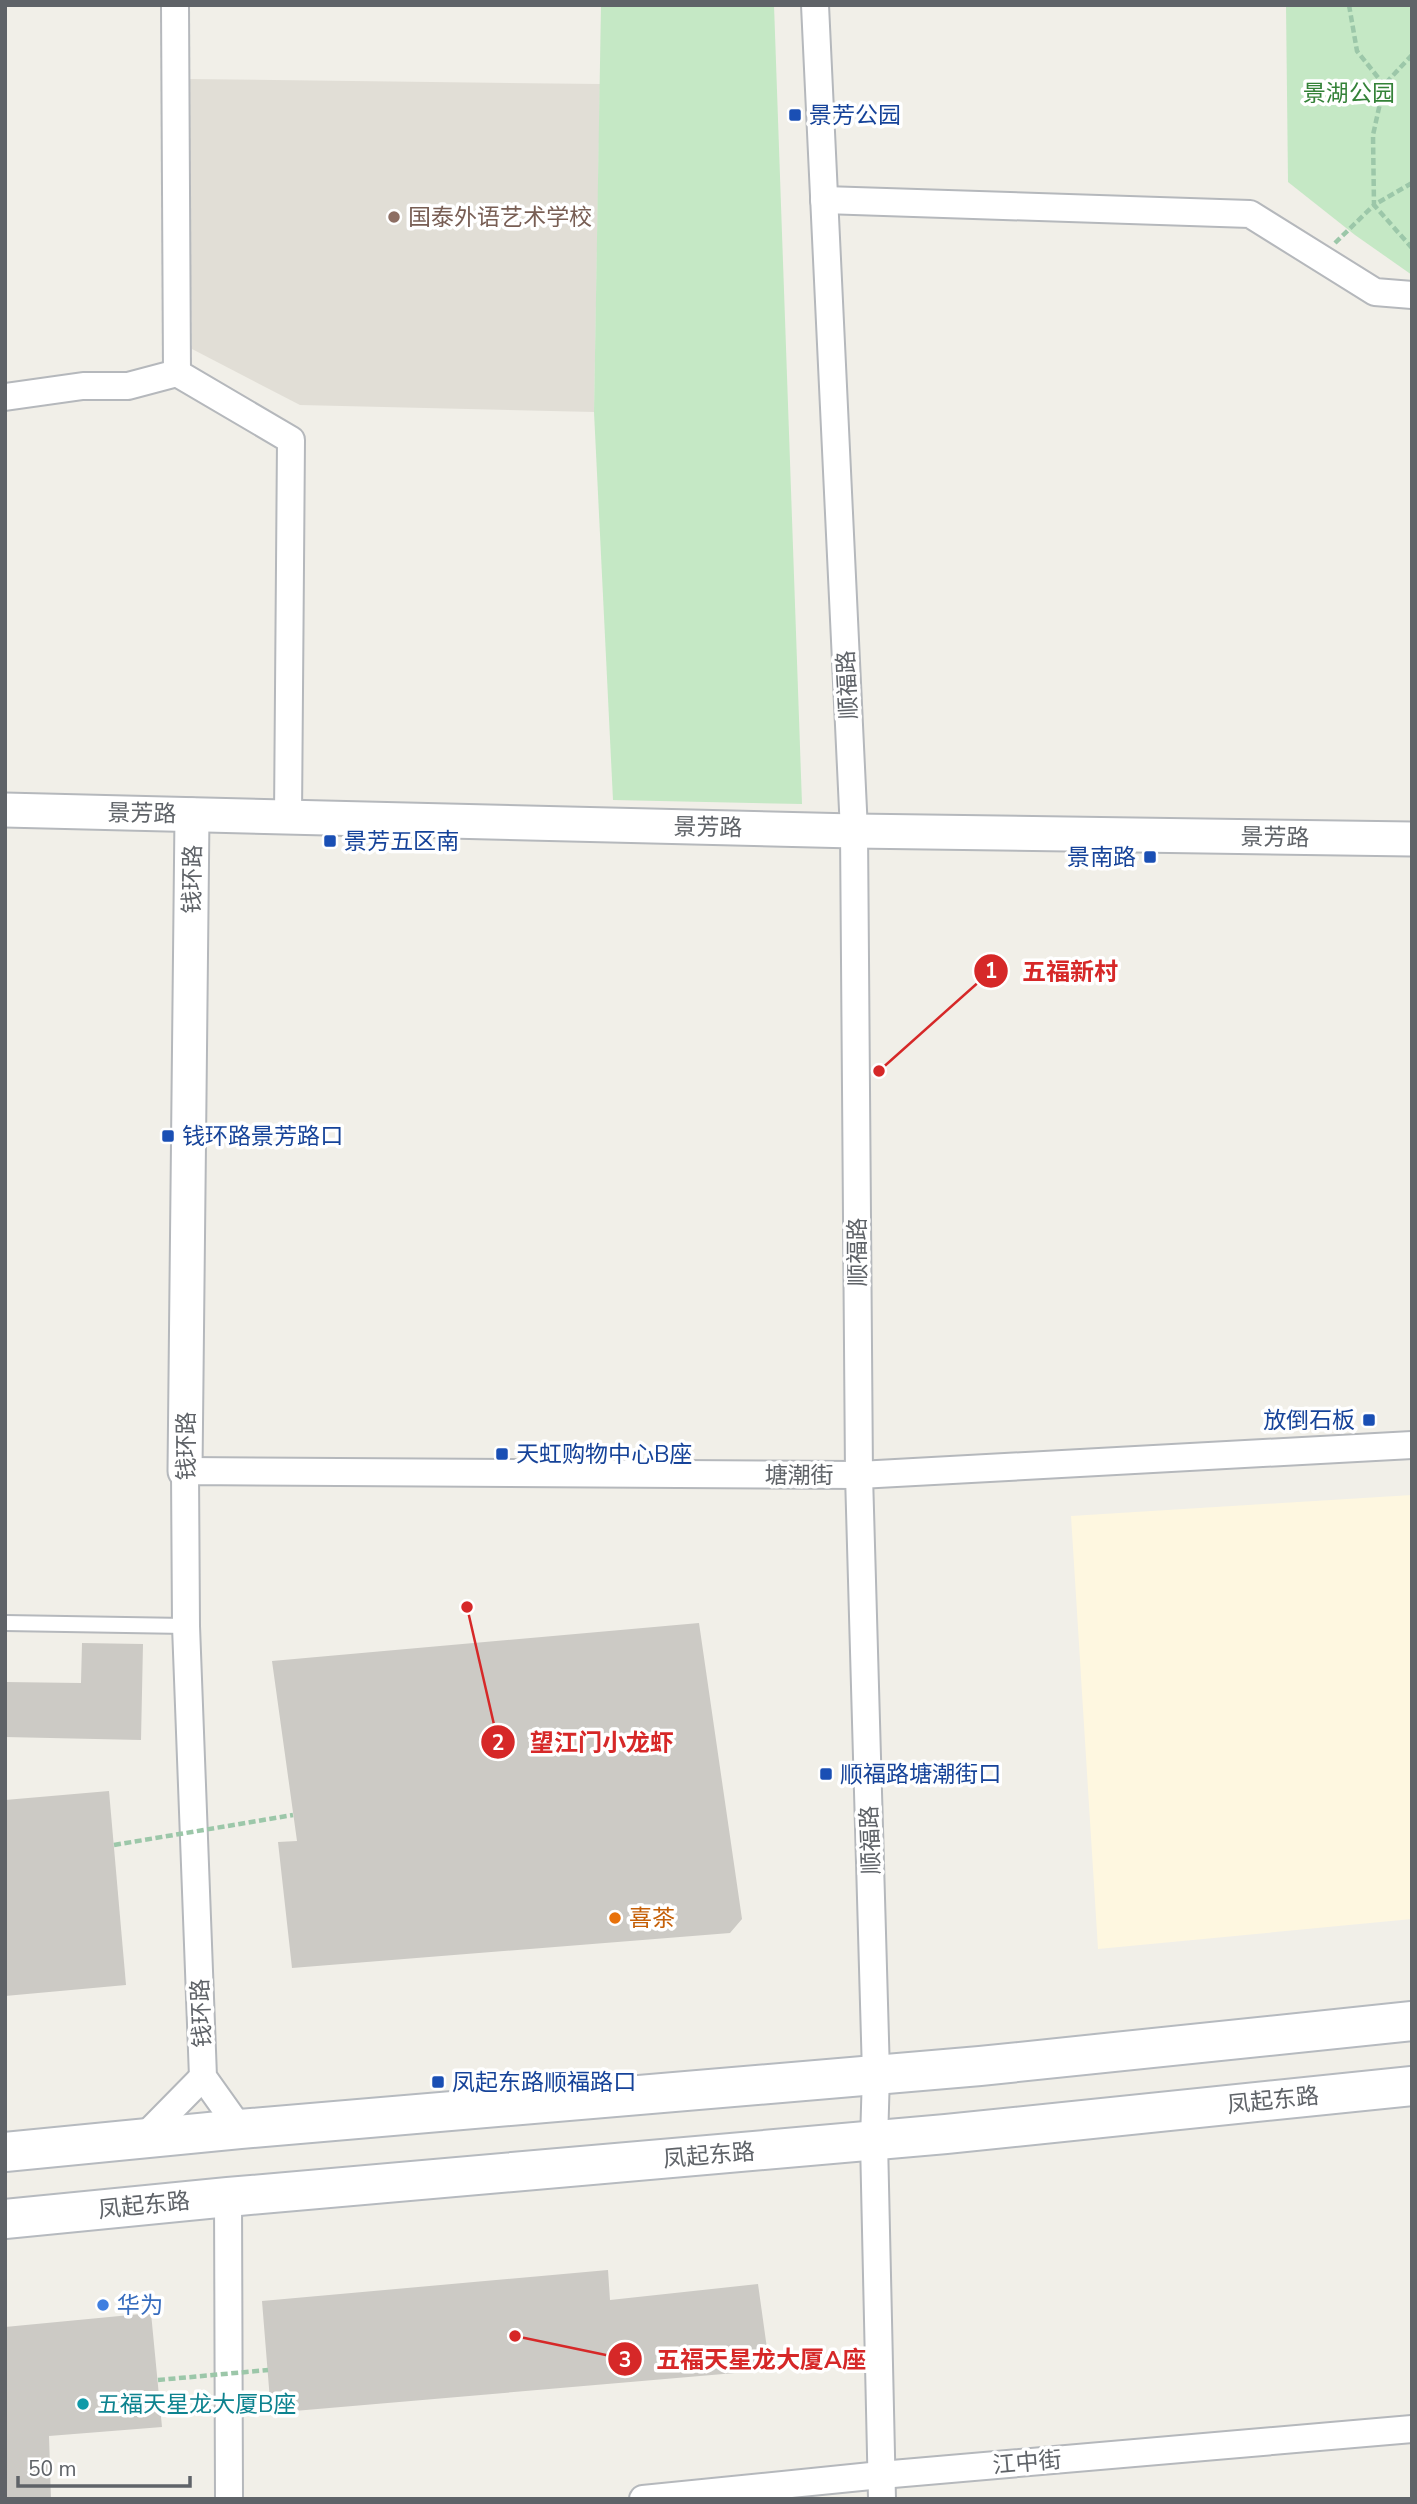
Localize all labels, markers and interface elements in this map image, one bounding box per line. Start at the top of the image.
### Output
park label: 景湖公园 [1303,78,1395,109]
place label: 景芳公园 [809,100,901,131]
marker: 景芳公园 [787,107,803,123]
place label: 国泰外语艺术学校 [408,202,592,233]
marker: 国泰外语艺术学校 [386,209,402,225]
street label: 顺福路 [830,650,865,720]
street label: 景芳路 [107,797,177,830]
street label: 景芳路 [673,811,743,844]
street label: 景芳路 [1240,821,1310,854]
place label: 景芳五区南 [344,826,459,857]
marker: 景芳五区南 [322,833,338,849]
place label: 景南路 [1067,842,1136,873]
street label: 钱环路 [176,844,209,914]
marker: 景南路 [1142,849,1158,865]
callout: 五福新村 [973,949,1132,994]
text: 五福新村 [1022,956,1118,988]
text: 1 [985,957,997,985]
place label: 钱环路景芳路口 [182,1121,343,1152]
marker: 钱环路景芳路口 [160,1128,176,1144]
street label: 顺福路 [842,1218,873,1287]
place label: 放倒石板 [1263,1405,1355,1436]
street label: 钱环路 [171,1412,202,1481]
marker: 放倒石板 [1361,1412,1377,1428]
place label: 天虹购物中心B座 [516,1439,693,1470]
marker: 天虹购物中心B座 [494,1446,510,1462]
street label: 塘潮街 [765,1460,834,1491]
callout: 望江门小龙虾 [481,1720,688,1765]
text: 望江门小龙虾 [530,1727,674,1759]
text: 2 [492,1729,504,1757]
place label: 顺福路塘潮街口 [840,1759,1001,1790]
marker: 顺福路塘潮街口 [818,1766,834,1782]
street label: 顺福路 [854,1805,887,1875]
place label: 喜茶 [629,1903,675,1934]
marker: 喜茶 [607,1910,623,1926]
street label: 钱环路 [185,1978,218,2048]
place label: 凤起东路顺福路口 [452,2067,636,2098]
marker: 凤起东路顺福路口 [430,2074,446,2090]
street label: 凤起东路 [1226,2080,1320,2121]
street label: 凤起东路 [662,2136,756,2175]
street label: 凤起东路 [97,2185,191,2226]
place label: 华为 [117,2290,163,2321]
marker: 华为 [95,2297,111,2313]
callout: 五福天星龙大厦A座 [607,2337,880,2382]
text: 五福天星龙大厦A座 [656,2344,866,2376]
text: 3 [619,2346,631,2374]
place label: 五福天星龙大厦B座 [97,2389,297,2420]
marker: 五福天星龙大厦B座 [75,2396,91,2412]
scale bar [18,2444,189,2488]
street label: 江中街 [991,2444,1063,2481]
text: 50 m [28,2455,77,2483]

